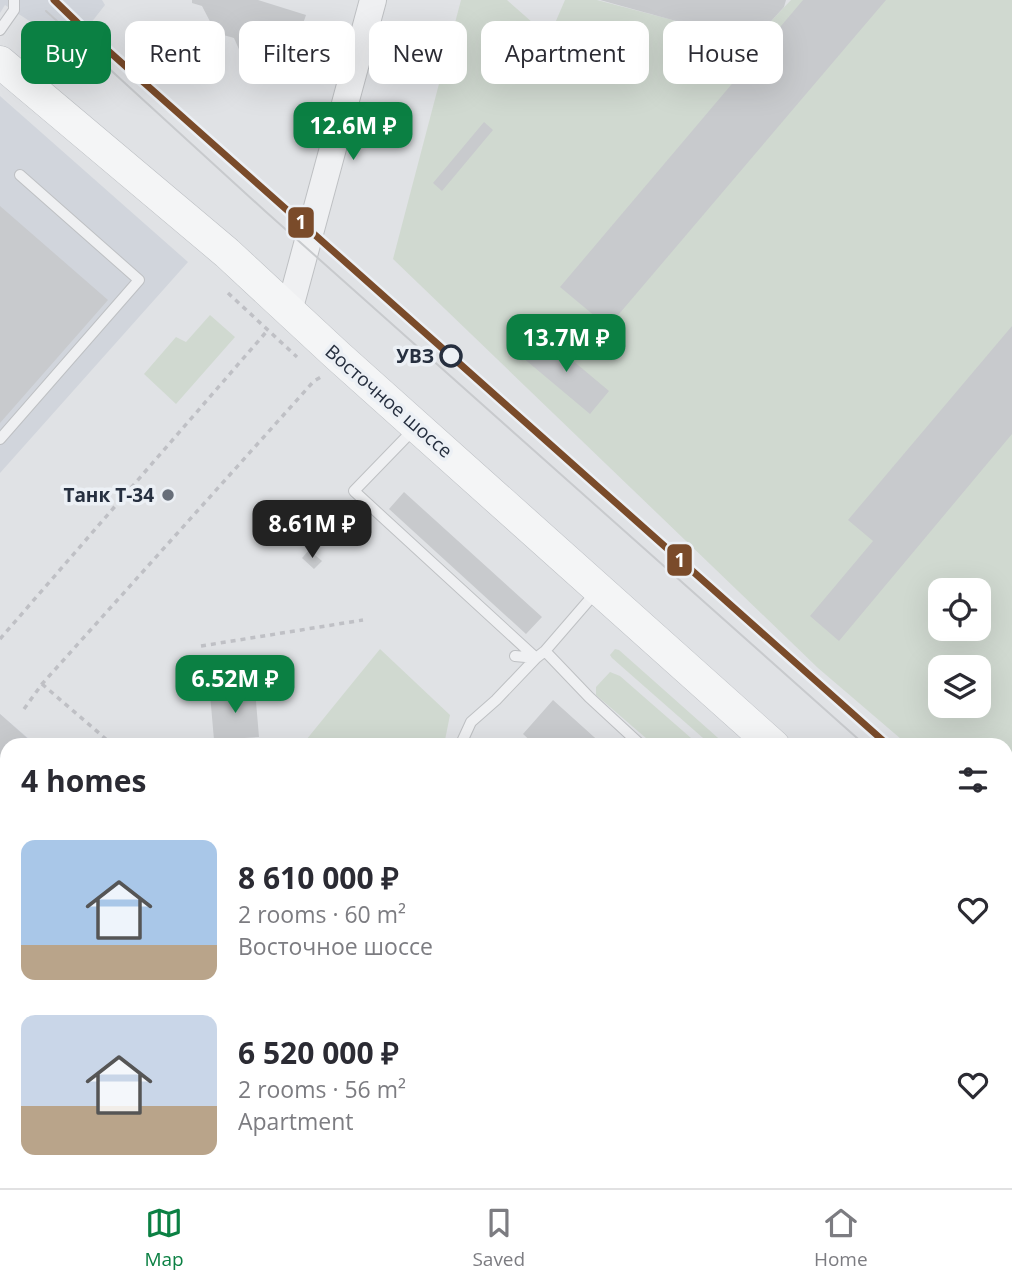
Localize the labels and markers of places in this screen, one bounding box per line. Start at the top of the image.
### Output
pin: 12.6M ₽ [288,102,418,162]
pin: 13.7M ₽ [501,314,631,374]
place label: УВЗ [396,343,434,369]
marker: УВЗ [440,345,462,367]
place label: Танк Т-34 [63,482,154,508]
marker: Танк Т-34 [160,487,176,503]
pin: 8.61M ₽ [247,500,377,560]
pin: 6.52M ₽ [170,656,300,715]

